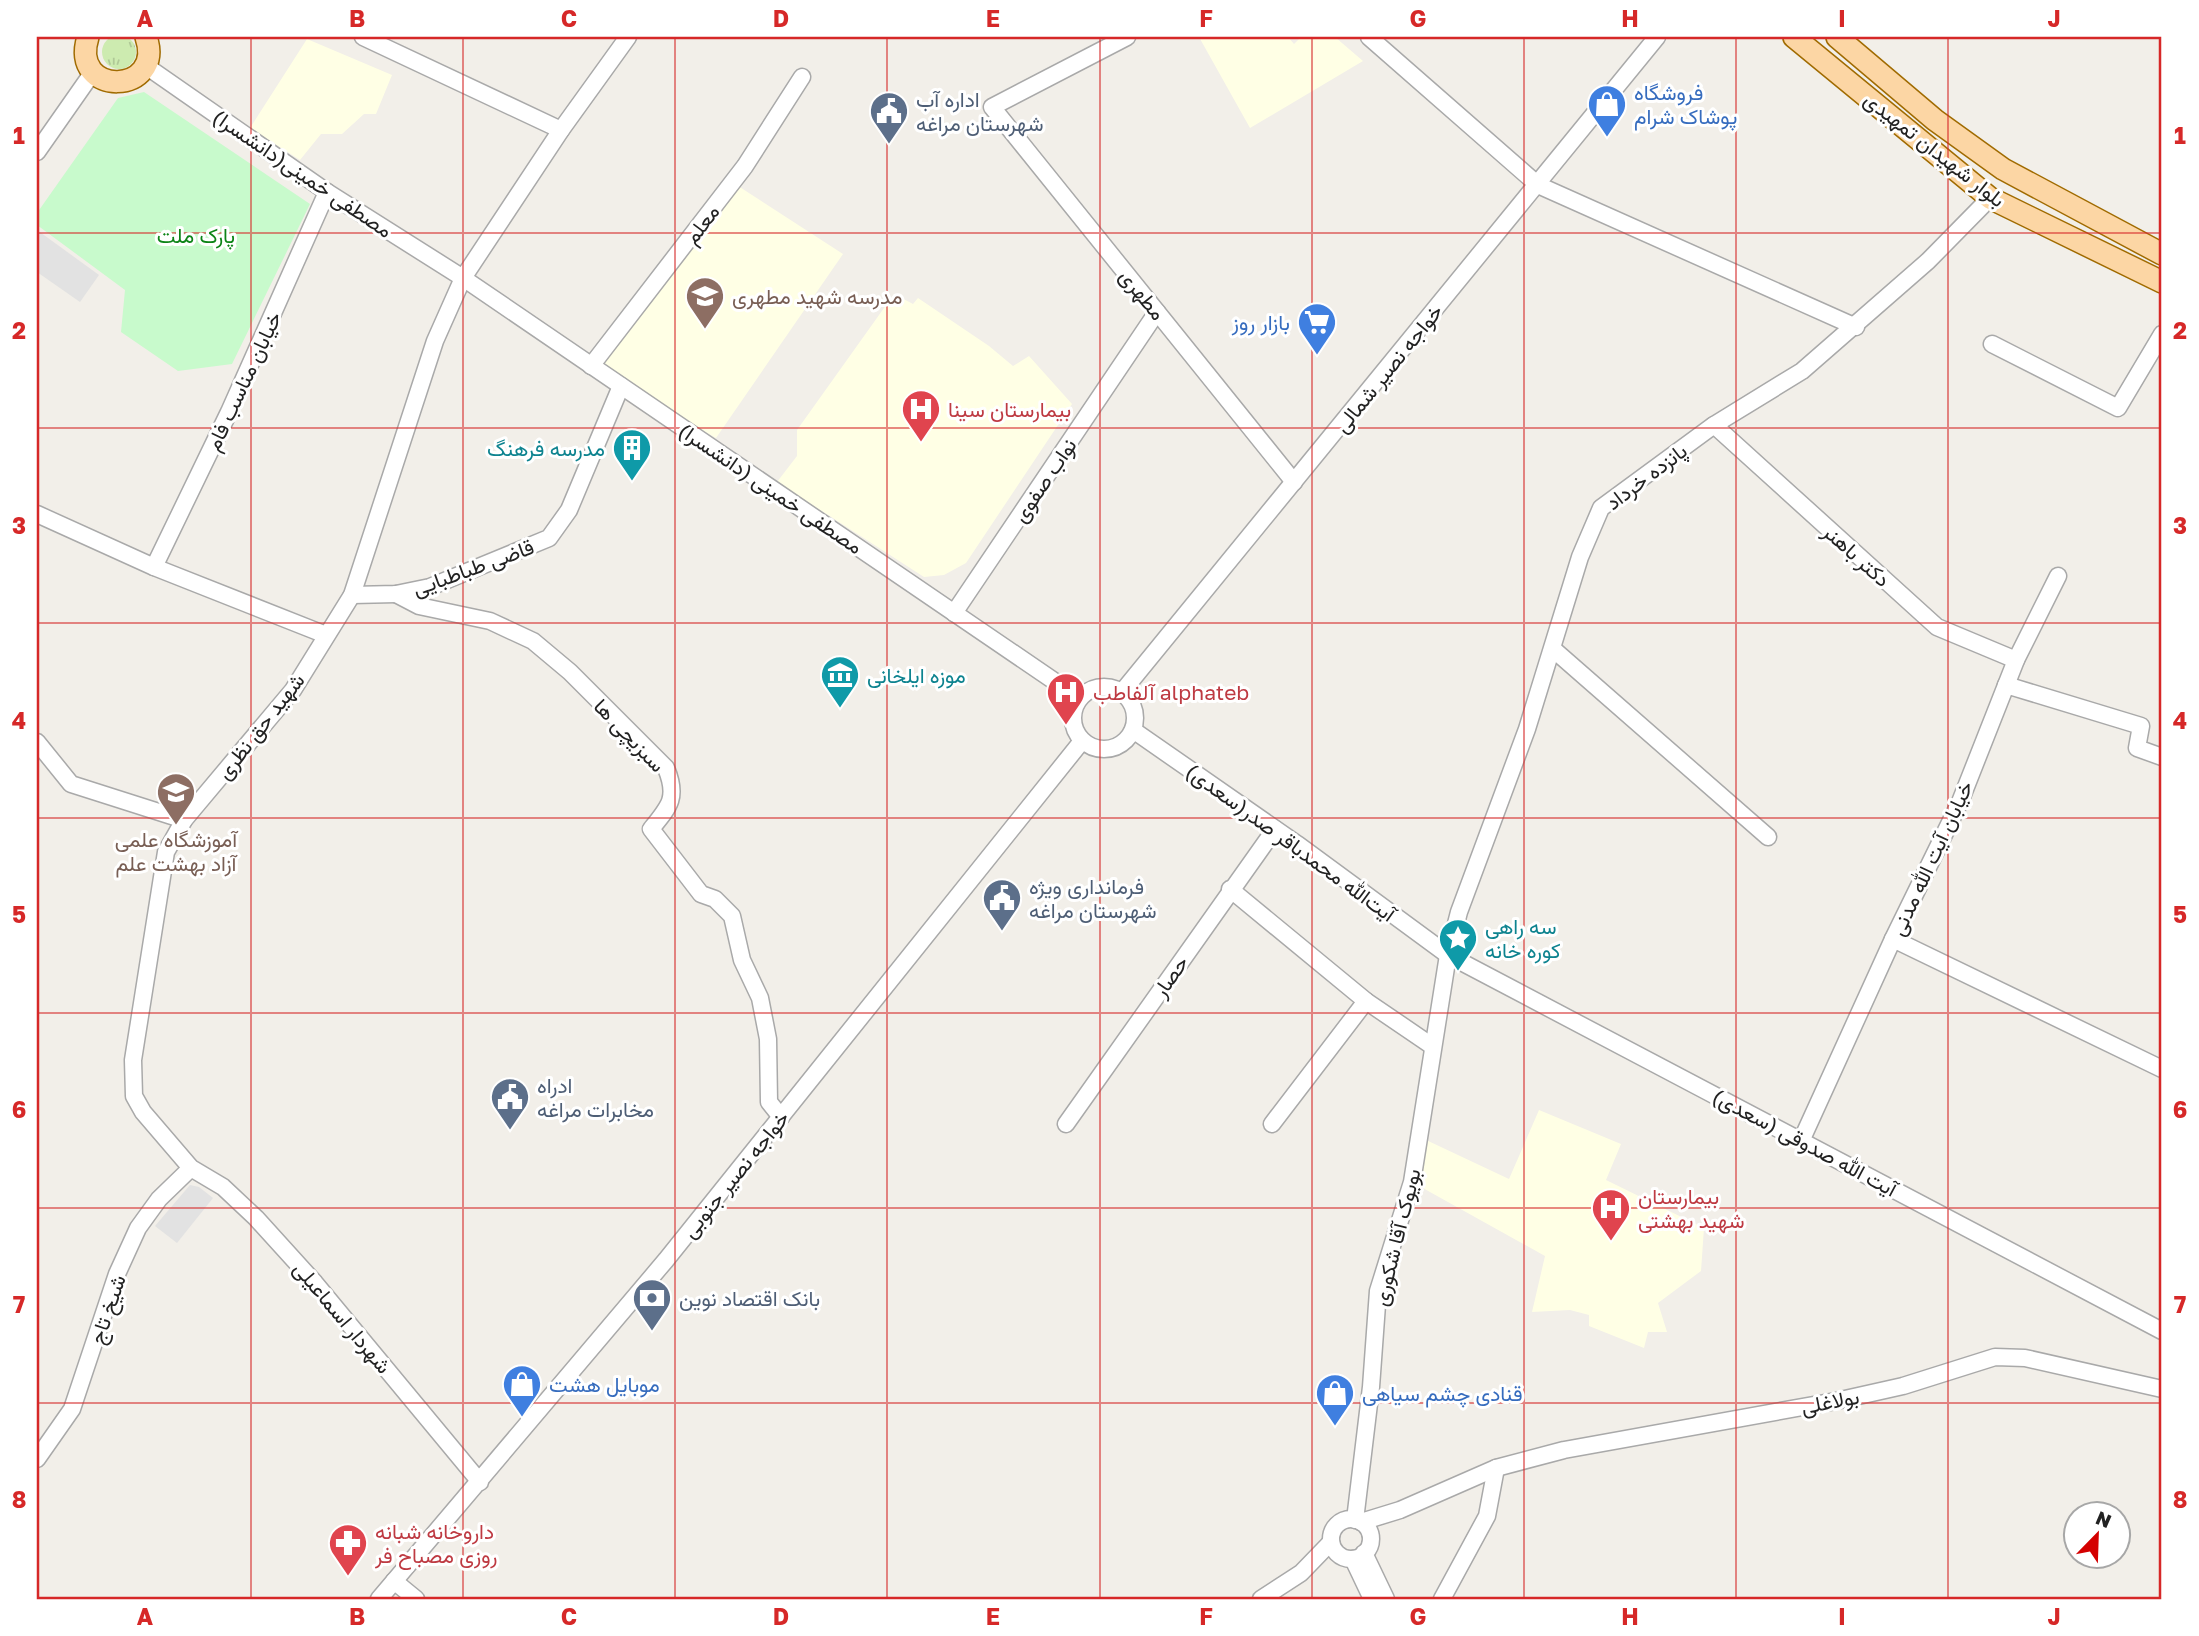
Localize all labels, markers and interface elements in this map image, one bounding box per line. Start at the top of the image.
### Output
text: A [137,4,154,32]
text: B [349,4,365,32]
text: C [561,4,577,32]
text: D [773,4,789,32]
text: E [986,4,1000,32]
text: F [1199,4,1213,32]
text: G [1410,4,1426,32]
text: H [1621,4,1639,32]
text: I [1838,4,1846,32]
text: J [2047,4,2061,32]
place label: فروشگاه پوشاک شرام [1634,79,1737,131]
shop icon: فروشگاه پوشاک شرام [1586,83,1628,138]
place label: اداره آب شهرستان مراغه [916,86,1044,137]
street label: بلوار شهیدان تمهیدی [1859,86,2011,213]
public building icon: اداره آب شهرستان مراغه [868,90,910,145]
street label: (دانشسرا)مصطفی خمینی [208,103,398,244]
text: 1 [13,121,25,149]
text: 1 [2174,121,2186,149]
street label: معلم [678,199,726,250]
park label: پارک ملت [157,222,235,250]
street label: مطهری [1114,263,1172,326]
school or university icon: مدرسه شهید مطهری [684,275,726,330]
place label: مدرسه شهید مطهری [732,283,902,310]
street label: خواجه نصیر شمالی [1328,298,1449,438]
supermarket icon: بازار روز [1296,301,1338,356]
street label: خیابان مناسب فام [199,307,289,456]
place label: بازار روز [1231,309,1290,336]
text: 2 [12,316,26,344]
text: 2 [2173,316,2187,344]
hospital icon: بیمارستان سینا [900,388,942,443]
place label: بیمارستان سینا [948,396,1071,423]
street label: مصطفی خمینی (دانشسرا) [674,417,868,560]
building icon: مدرسه فرهنگ [611,427,653,482]
street label: نواب صفوی [1006,433,1082,528]
place label: مدرسه فرهنگ [487,435,605,462]
street label: پانزده خرداد [1600,437,1693,517]
text: 3 [12,511,26,539]
text: 3 [2173,511,2187,539]
street label: دکتر باهنر [1817,517,1896,593]
street label: قاضی طباطبایی [409,533,537,601]
museum icon: موزه ایلخانی [819,654,861,709]
place label: موزه ایلخانی [867,662,966,689]
street label: شهید حق نظری [210,668,310,785]
hospital icon: آلفاطب alphateb [1045,671,1087,726]
place label: آلفاطب alphateb [1093,679,1249,705]
street label: سبزیچی ها [587,693,671,778]
text: 4 [12,706,26,734]
text: 4 [2173,706,2187,734]
street label: آیت‌الله محمدباقر صدر(سعدی) [1181,757,1402,929]
school or university icon: آموزشگاه علمی آزاد بهشت علم [155,771,197,826]
street label: خیابان آیت الله مدنی [1884,776,1978,940]
place label: آموزشگاه علمی آزاد بهشت علم [115,826,239,878]
place label: فرمانداری ویژه شهرستان مراغه [1029,873,1157,924]
public building icon: فرمانداری ویژه شهرستان مراغه [981,877,1023,932]
text: 5 [12,900,26,928]
text: 5 [2173,900,2187,928]
place label: سه راهی کوره خانه [1485,913,1561,964]
place icon: سه راهی کوره خانه [1437,917,1479,972]
street label: حصار [1146,950,1194,1003]
place label: ادراه مخابرات مراغه [537,1072,654,1123]
public building icon: ادراه مخابرات مراغه [489,1076,531,1131]
street label: آیت الله صدوقی (سعدی) [1708,1082,1903,1203]
text: 6 [12,1095,26,1123]
text: 6 [2173,1095,2187,1123]
street label: خواجه نصیر جنوبی [676,1105,795,1244]
street label: بویوک آقا شکوری [1366,1166,1427,1309]
place label: بیمارستان شهید بهشتی [1638,1183,1745,1234]
hospital icon: بیمارستان شهید بهشتی [1590,1187,1632,1242]
street label: شهردار اسماعیلی [288,1256,398,1379]
street label: شیخ تاج [83,1271,133,1348]
bank icon: بانک اقتصاد نوین [631,1277,673,1332]
place label: بانک اقتصاد نوین [679,1285,820,1312]
text: 7 [13,1290,25,1318]
text: 7 [2174,1290,2186,1318]
shop icon: موبایل هشت [501,1363,543,1418]
place label: موبایل هشت [549,1371,660,1398]
shop icon: قنادی چشم سیاهی [1314,1372,1356,1427]
place label: قنادی چشم سیاهی [1362,1380,1523,1408]
street label: بولاغلی [1799,1383,1861,1420]
text: 8 [12,1485,26,1513]
text: 8 [2173,1485,2187,1513]
north arrow [2062,1500,2132,1570]
text: N [2093,1505,2115,1532]
place label: داروخانه شبانه روزی مصباح فر [374,1518,498,1570]
pharmacy icon: داروخانه شبانه روزی مصباح فر [327,1522,369,1577]
text: A [137,1602,154,1630]
text: B [349,1602,365,1630]
text: C [561,1602,577,1630]
text: D [773,1602,789,1630]
text: E [986,1602,1000,1630]
text: F [1199,1602,1213,1630]
text: G [1410,1602,1426,1630]
text: H [1621,1602,1639,1630]
text: I [1838,1602,1846,1630]
text: J [2047,1602,2061,1630]

